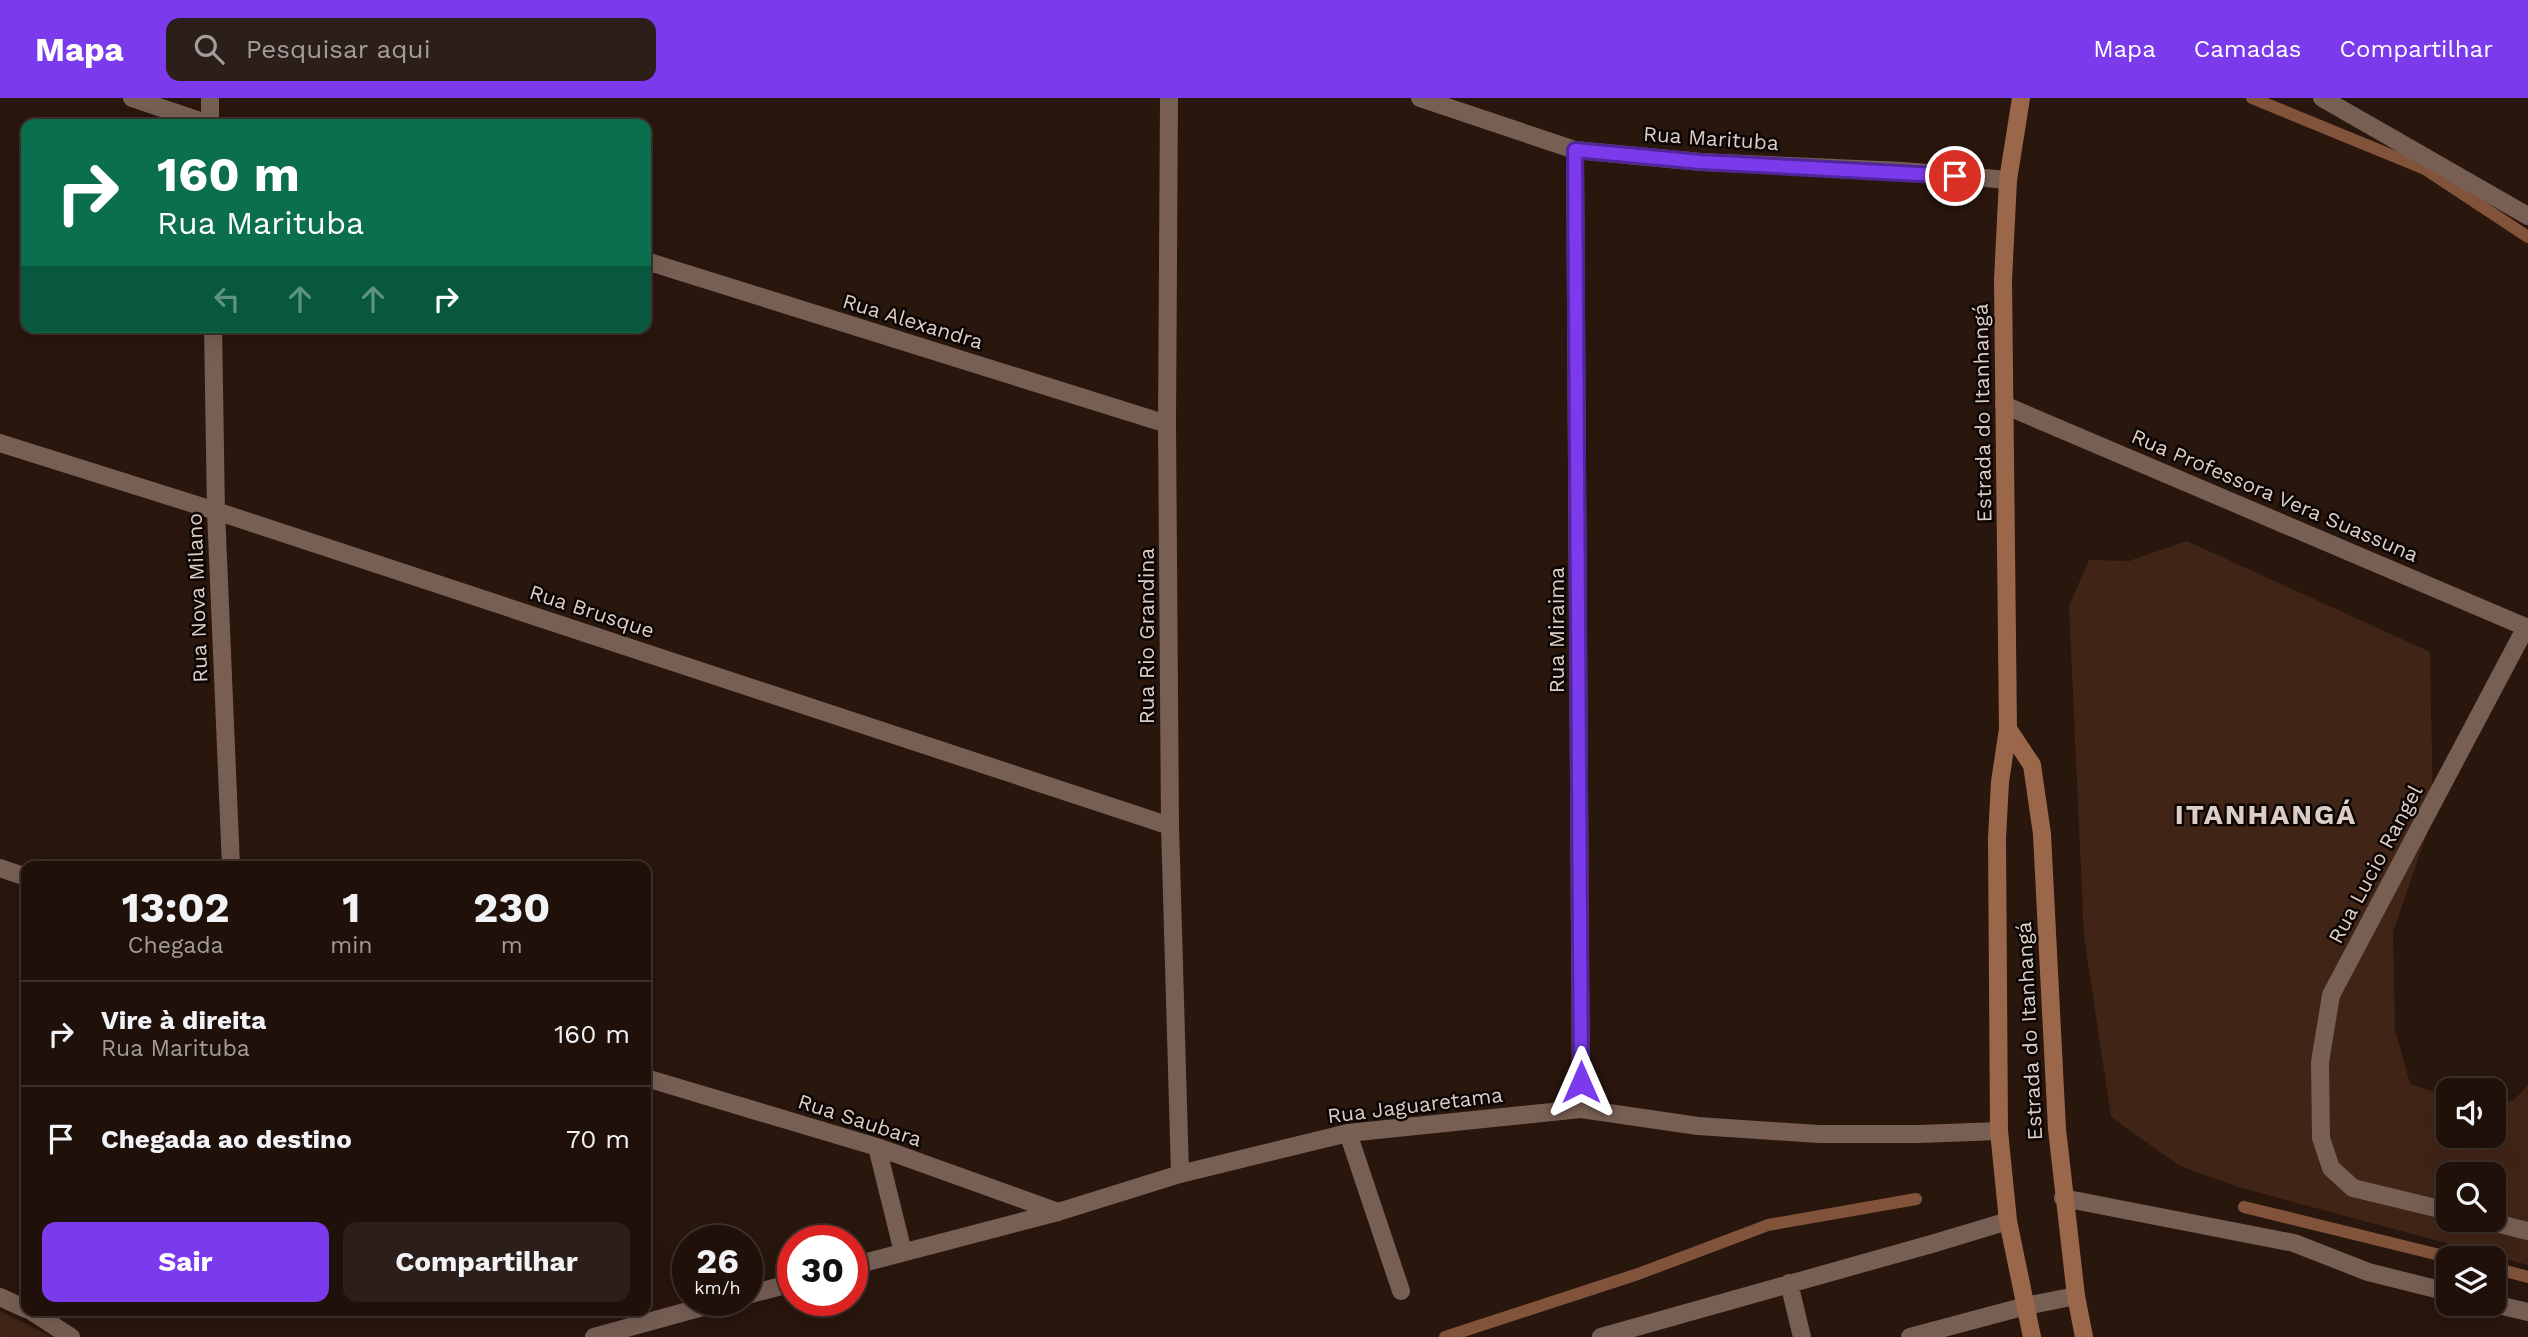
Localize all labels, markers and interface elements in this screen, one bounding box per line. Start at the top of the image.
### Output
search box [166,18,656,81]
text: Mapa [35,30,124,69]
icon: search [190,30,228,68]
text: Pesquisar aqui [246,34,431,64]
text: Mapa [2093,35,2156,63]
text: Camadas [2194,35,2302,63]
text: Compartilhar [2340,35,2493,63]
street label: Rua Marituba [1642,121,1780,155]
text: 160 m [157,145,300,203]
pin [1925,146,1985,206]
icon: right [42,147,133,238]
icon: arrive [1936,157,1974,195]
text: Rua Marituba [157,204,364,242]
icon: left [208,280,246,318]
icon: ahead [281,280,319,318]
icon: ahead [354,280,392,318]
icon: right [427,280,465,318]
street label: Rua Alexandra [840,288,986,354]
street label: Estrada do Itanhangá [1968,303,1996,523]
street label: Rua Professora Vera Suassuna [2128,423,2422,567]
street label: Rua Nova Milano [182,513,212,683]
street label: Rua Rio Grandina [1134,548,1159,724]
street label: Rua Miraima [1544,567,1569,693]
street label: Rua Brusque [526,579,658,643]
street label: Rua Lucio Rangel [2323,780,2428,948]
district label: ITANHANGÁ [2175,798,2357,831]
text: 13:02 [122,883,230,932]
text: 1 [342,883,360,932]
text: 230 [473,883,550,932]
street label: Estrada do Itanhangá [2011,921,2047,1141]
text: Chegada [128,932,224,959]
text: min [330,932,373,959]
text: m [501,932,523,959]
text: Vire à direita [101,1005,266,1035]
icon: right [42,1015,80,1053]
text: 160 m [554,1019,630,1049]
text: Rua Marituba [101,1035,250,1062]
position arrow [1544,1045,1618,1119]
map controls [2436,1078,2506,1316]
button: sound [2436,1078,2506,1148]
street label: Rua Jaguaretama [1326,1082,1504,1128]
street label: Rua Saubara [795,1088,925,1152]
icon: arrive [42,1120,80,1158]
text: Chegada ao destino [101,1124,352,1154]
text: 70 m [566,1124,630,1154]
button: search [2436,1162,2506,1232]
button: Sair [42,1222,329,1302]
button: Compartilhar [343,1222,630,1302]
speed limit sign: 30 [777,1225,868,1316]
text: 26 [696,1240,739,1282]
button: layers [2436,1246,2506,1316]
text: km/h [694,1277,741,1298]

